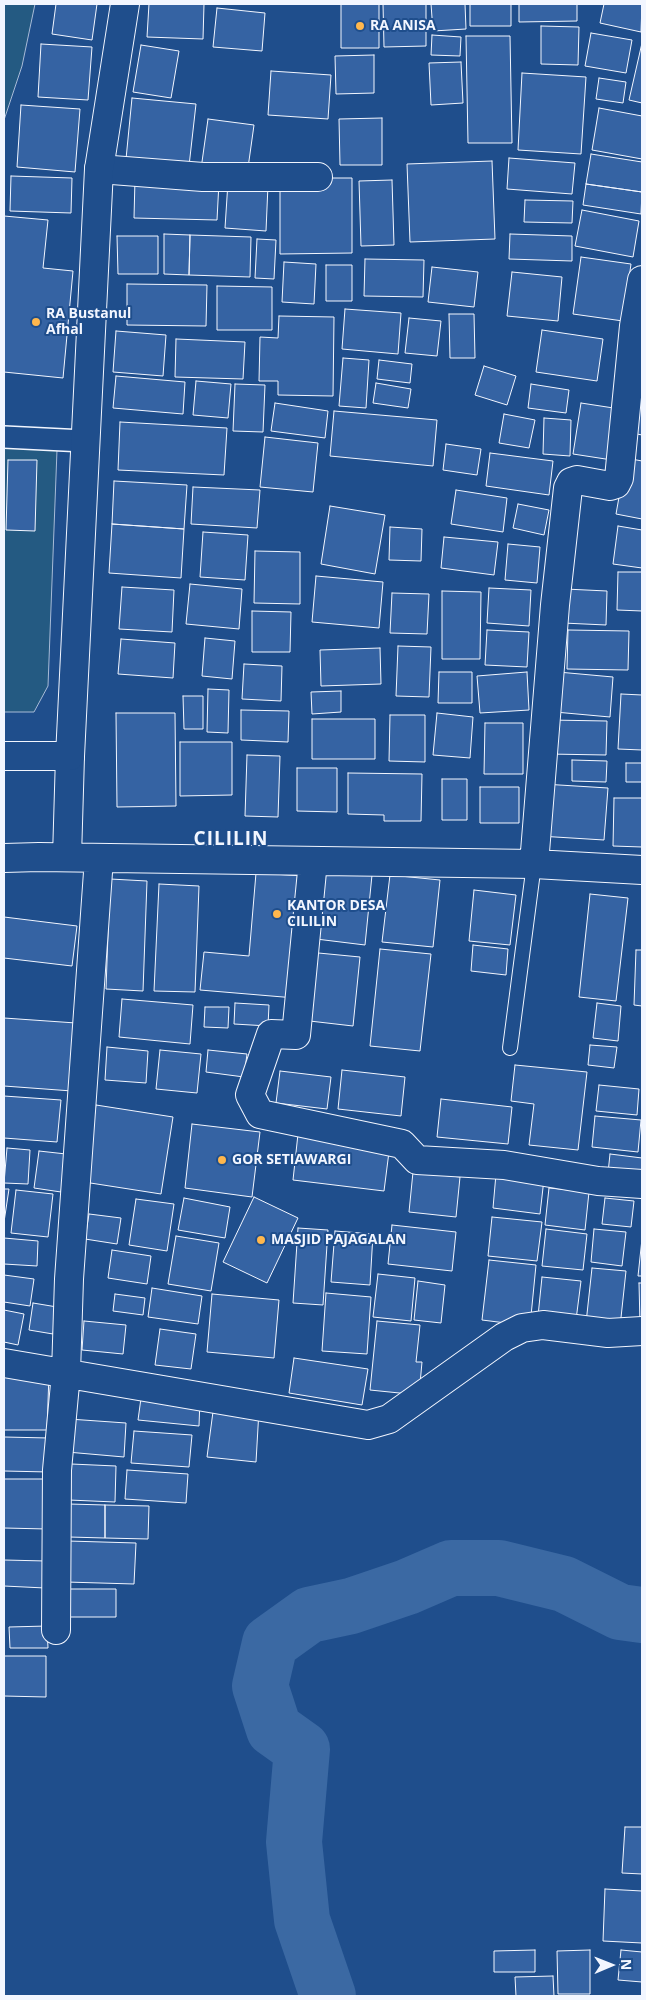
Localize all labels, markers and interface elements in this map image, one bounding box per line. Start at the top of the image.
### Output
place label: RA ANISA [370,18,436,34]
marker: RA ANISA [354,20,366,32]
place label: RA Bustanul Afhal [46,306,131,338]
marker: RA Bustanul Afhal [30,316,42,328]
district label: CILILIN [193,829,269,851]
place label: KANTOR DESA CILILIN [287,898,385,930]
marker: KANTOR DESA CILILIN [271,908,283,920]
place label: GOR SETIAWARGI [232,1152,351,1168]
marker: GOR SETIAWARGI [216,1154,228,1166]
place label: MASJID PAJAGALAN [271,1232,406,1248]
marker: MASJID PAJAGALAN [255,1234,267,1246]
north arrow [586,1940,636,1990]
text: N [617,1959,636,1971]

